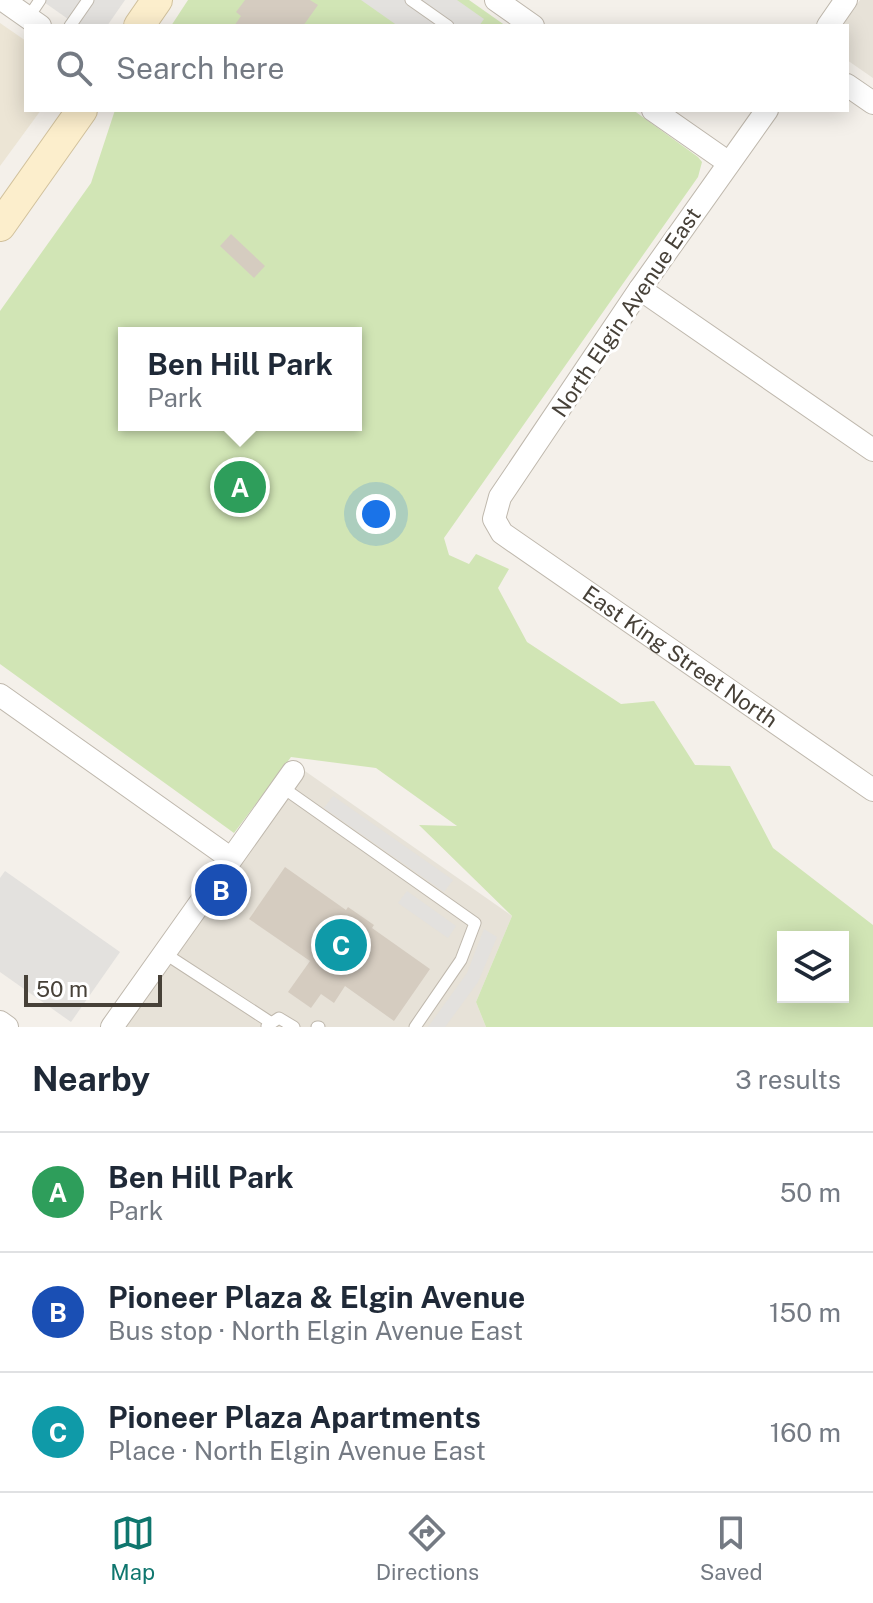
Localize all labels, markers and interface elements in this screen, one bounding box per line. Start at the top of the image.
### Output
search box [24,24,849,112]
icon: search [52,46,96,90]
text: Search here [116,50,284,86]
street label: North Elgin Avenue East [546,202,706,422]
popup [118,327,362,431]
text: Ben Hill Park [147,346,333,382]
text: Park [147,382,203,413]
pin: A [214,457,266,517]
your location [356,494,396,534]
street label: East King Street North [578,580,783,733]
pin: B [195,860,247,920]
pin: C [315,915,367,975]
map controls [777,931,849,1003]
button: layers [777,931,849,1003]
scale bar [24,971,162,1007]
text: 50 m [36,976,88,1002]
text: Nearby [32,1059,150,1099]
text: 3 results [735,1064,841,1095]
text: Ben Hill Park [108,1159,294,1195]
text: A [49,1177,67,1208]
text: 50 m [780,1177,841,1208]
text: Park [108,1195,163,1226]
text: Pioneer Plaza & Elgin Avenue [108,1279,525,1315]
text: B [49,1297,67,1328]
text: 150 m [769,1297,841,1328]
text: Bus stop · North Elgin Avenue East [108,1315,523,1346]
text: Pioneer Plaza Apartments [108,1399,481,1435]
text: C [49,1417,67,1448]
text: 160 m [770,1417,841,1448]
text: Place · North Elgin Avenue East [108,1435,486,1466]
tab: Map [110,1511,155,1585]
tab: Directions [376,1511,479,1585]
tab: Saved [700,1511,763,1585]

